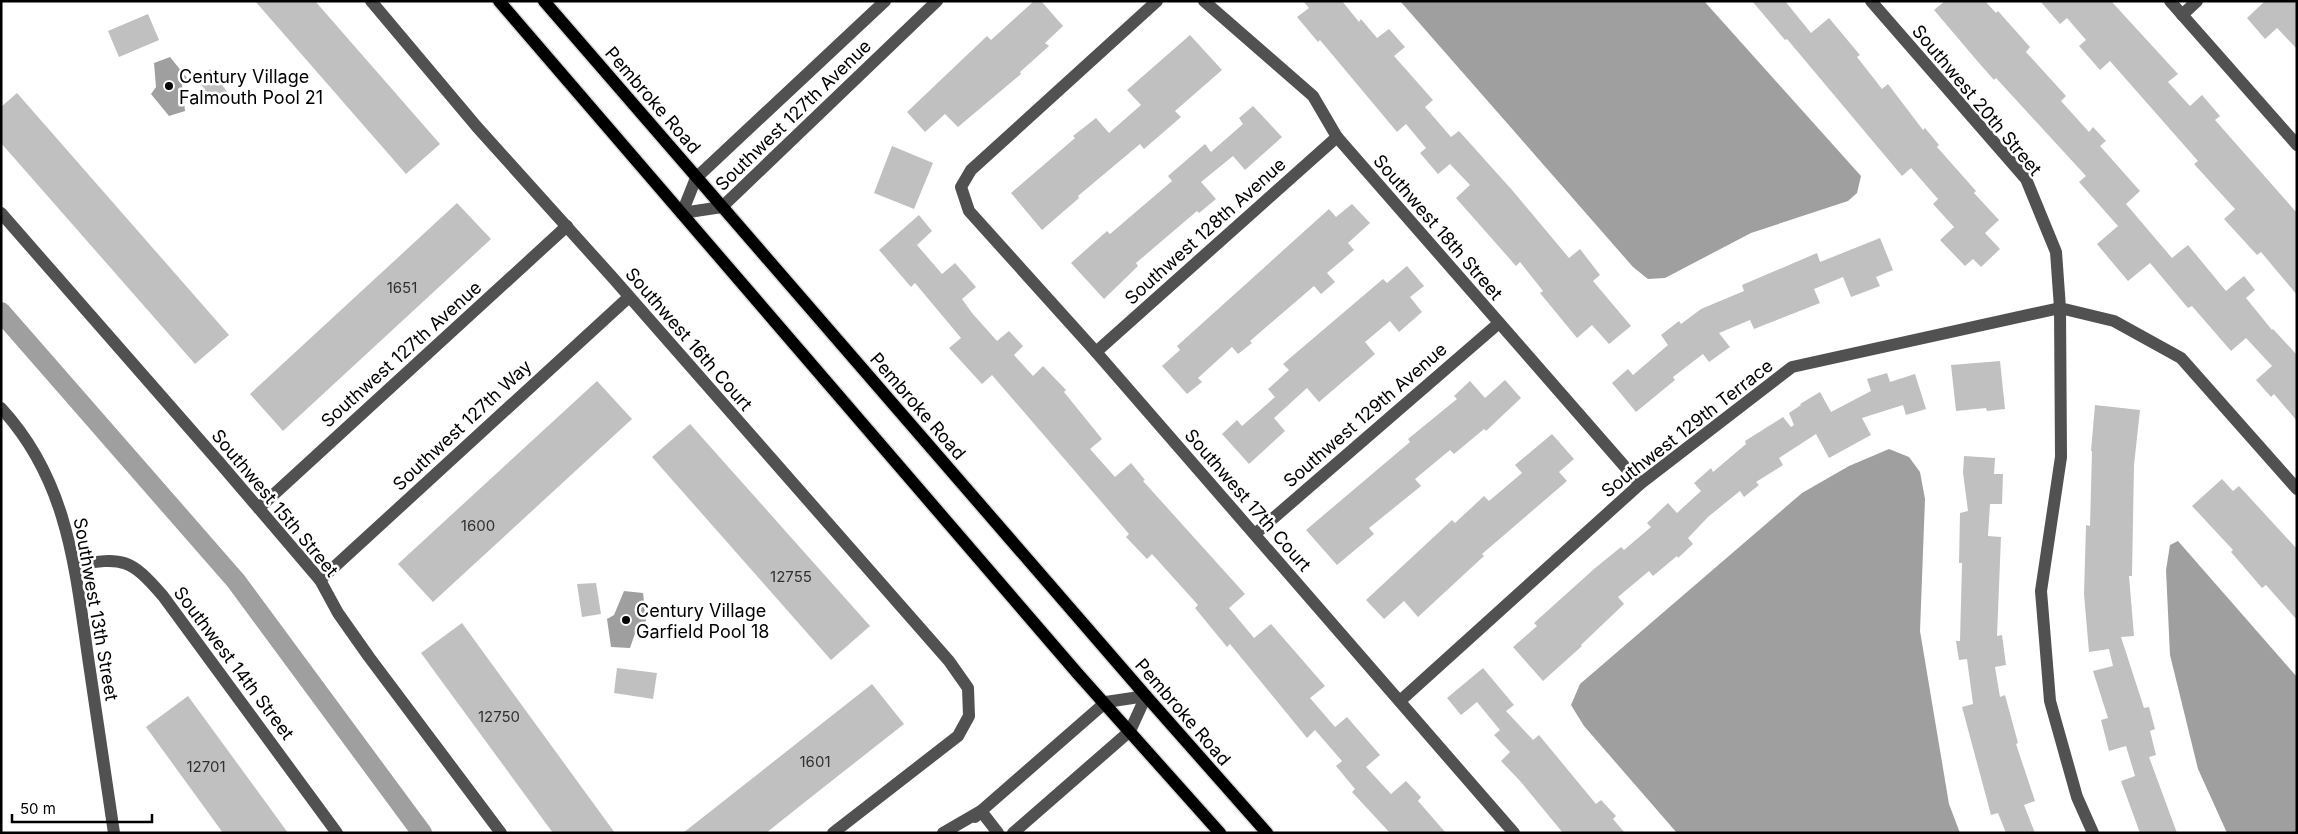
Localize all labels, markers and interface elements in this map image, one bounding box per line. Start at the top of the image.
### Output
street label: Southwest 20th Street [1908,21,2046,180]
street label: Southwest 127th Avenue [711,35,875,195]
street label: Pembroke Road [601,42,705,158]
place label: Century Village Falmouth Pool 21 [179,66,323,108]
marker: Century Village Falmouth Pool 21 [163,80,175,92]
street label: Southwest 18th Street [1369,150,1507,304]
street label: Southwest 128th Avenue [1120,153,1290,309]
street label: Southwest 16th Court [621,263,757,415]
street label: Southwest 127th Avenue [317,277,485,431]
house number: 1651 [387,278,417,297]
street label: Southwest 129th Avenue [1279,338,1451,492]
street label: Pembroke Road [866,348,970,464]
street label: Southwest 127th Way [388,355,536,495]
street label: Southwest 129th Terrace [1597,355,1777,501]
street label: Southwest 15th Street [207,425,343,581]
street label: Southwest 17th Court [1181,425,1316,575]
street label: Southwest 13th Street [70,516,122,702]
house number: 1600 [461,516,495,535]
house number: 12755 [770,567,812,586]
street label: Southwest 14th Street [170,582,298,744]
place label: Century Village Garfield Pool 18 [636,600,769,642]
marker: Century Village Garfield Pool 18 [620,614,632,626]
street label: Pembroke Road [1131,654,1235,770]
house number: 12750 [478,707,520,726]
house number: 1601 [800,752,830,771]
house number: 12701 [186,757,226,776]
scale bar [12,792,152,824]
text: 50 m [20,799,56,818]

